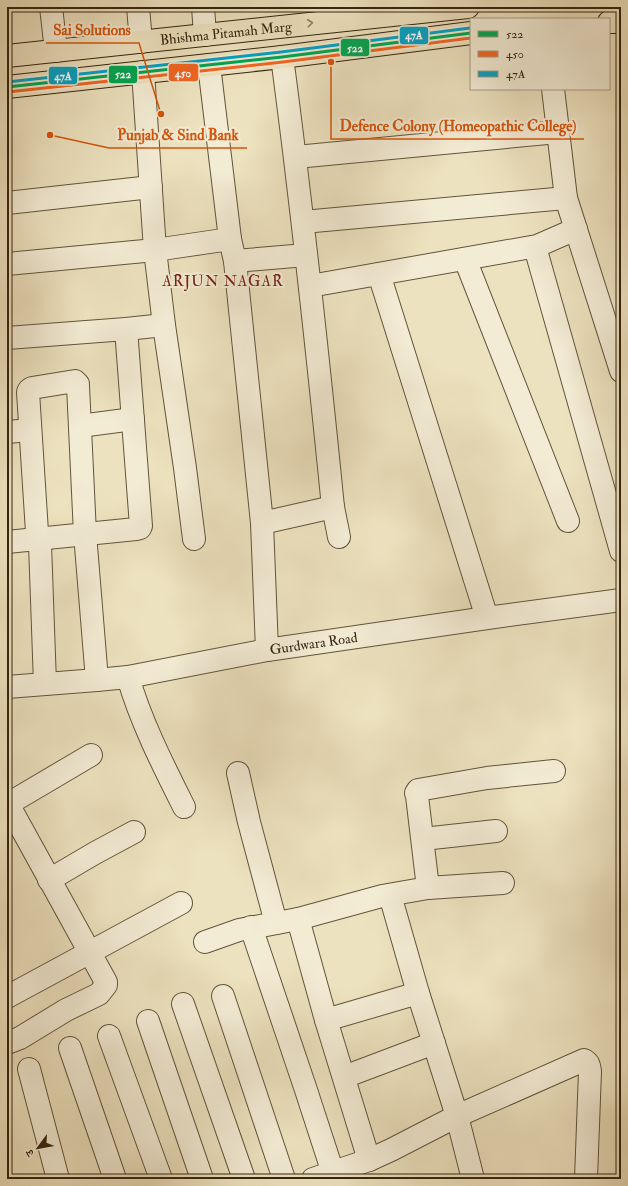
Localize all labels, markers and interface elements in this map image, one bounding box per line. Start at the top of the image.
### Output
callout: Sai Solutions [46,16,139,43]
street label: Bhishma Pitamah Marg [159,18,294,49]
legend [470,18,610,90]
one-way arrow [307,19,313,28]
text: Sai Solutions [53,21,131,40]
line badge: 47A [399,26,429,45]
text: 522 [506,27,523,42]
text: 47A [404,29,424,43]
line badge: 522 [340,38,370,57]
text: 522 [347,42,363,55]
text: 450 [506,47,524,62]
line badge: 450 [168,63,199,82]
line badge: 522 [108,65,138,84]
line badge: 47A [48,66,78,85]
text: 450 [174,67,192,81]
text: 47A [506,67,526,82]
text: 522 [115,68,131,81]
text: 47A [53,70,73,84]
callout: Defence Colony (Homeopathic College) [331,112,584,139]
text: Defence Colony (Homeopathic College) [339,117,577,137]
callout: Punjab & Sind Bank [109,121,247,148]
text: Punjab & Sind Bank [117,126,240,145]
district label: ARJUN NAGAR [161,272,284,292]
street label: Gurdwara Road [269,629,359,659]
north arrow [18,1128,58,1168]
text: उ [22,1146,37,1160]

